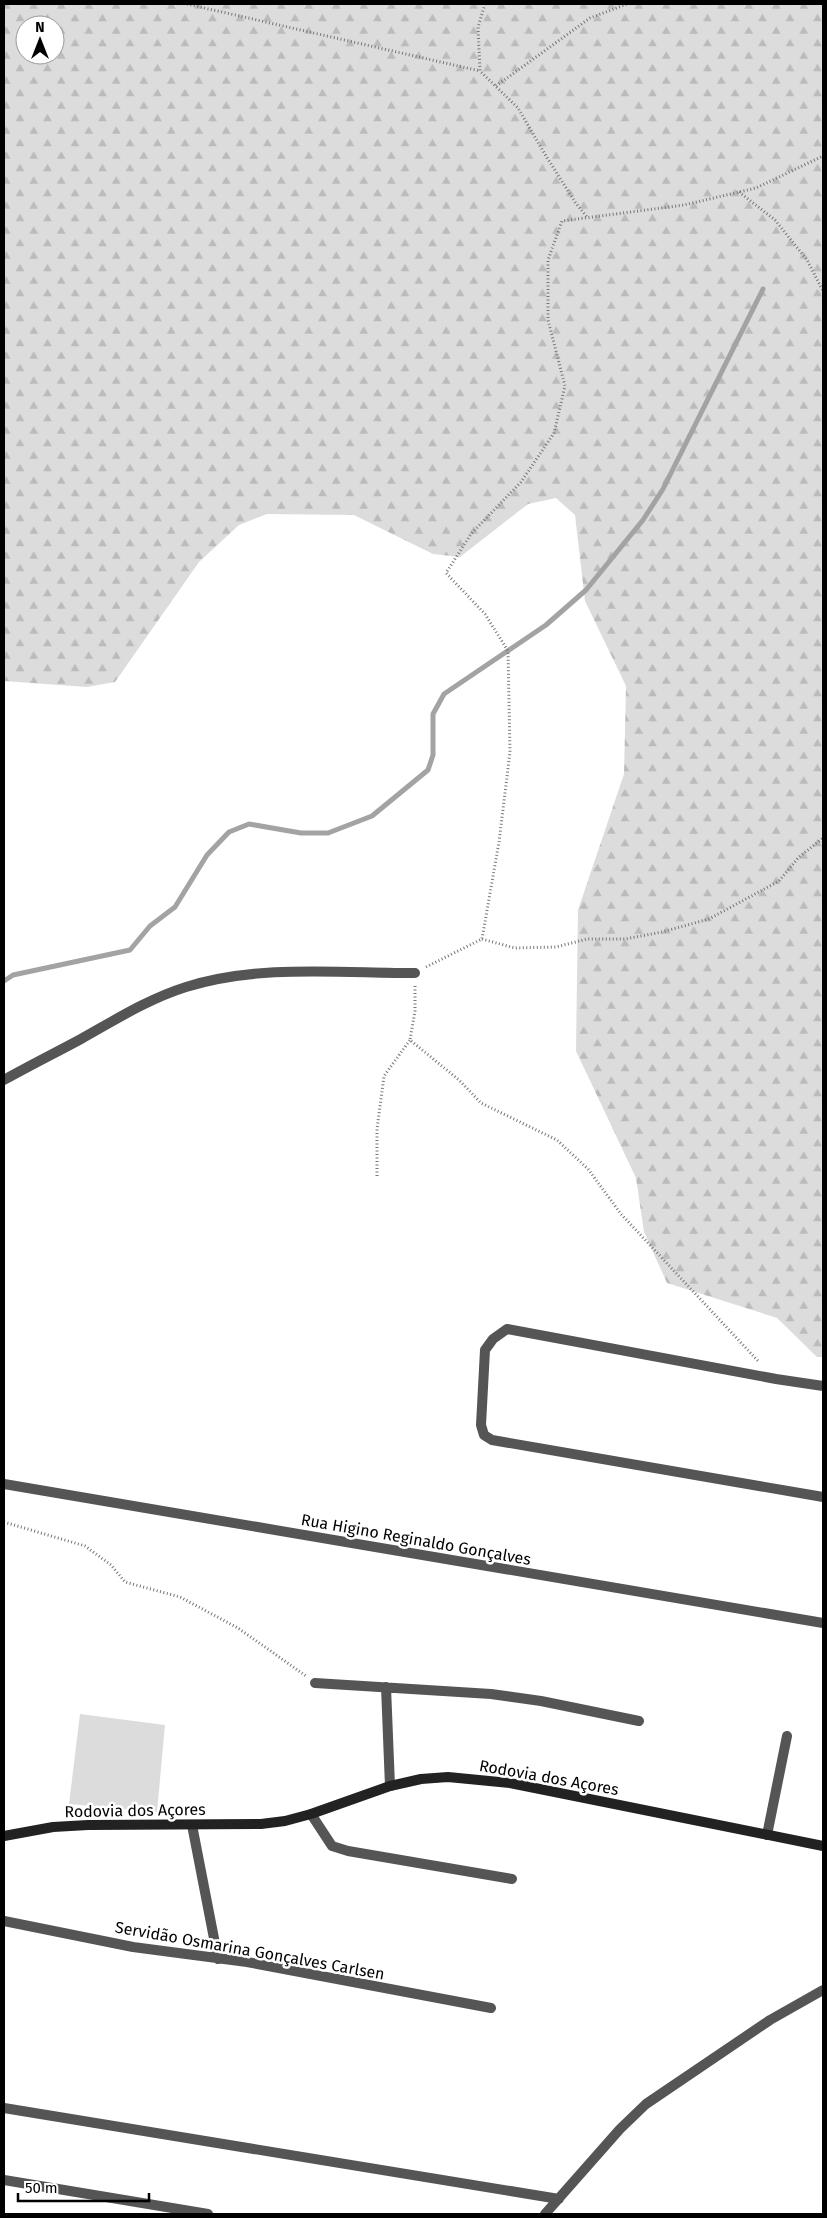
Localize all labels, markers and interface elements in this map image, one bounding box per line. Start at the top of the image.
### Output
north arrow [15,15,65,65]
text: N [35,19,45,36]
street label: Rua Higino Reginaldo Gonçalves [299,1510,532,1570]
street label: Rodovia dos Açores [478,1756,620,1800]
street label: Rodovia dos Açores [64,1800,206,1822]
street label: Servidão Osmarina Gonçalves Carlsen [113,1917,386,1985]
scale bar [18,2170,149,2202]
text: 50 m [25,2179,58,2197]

